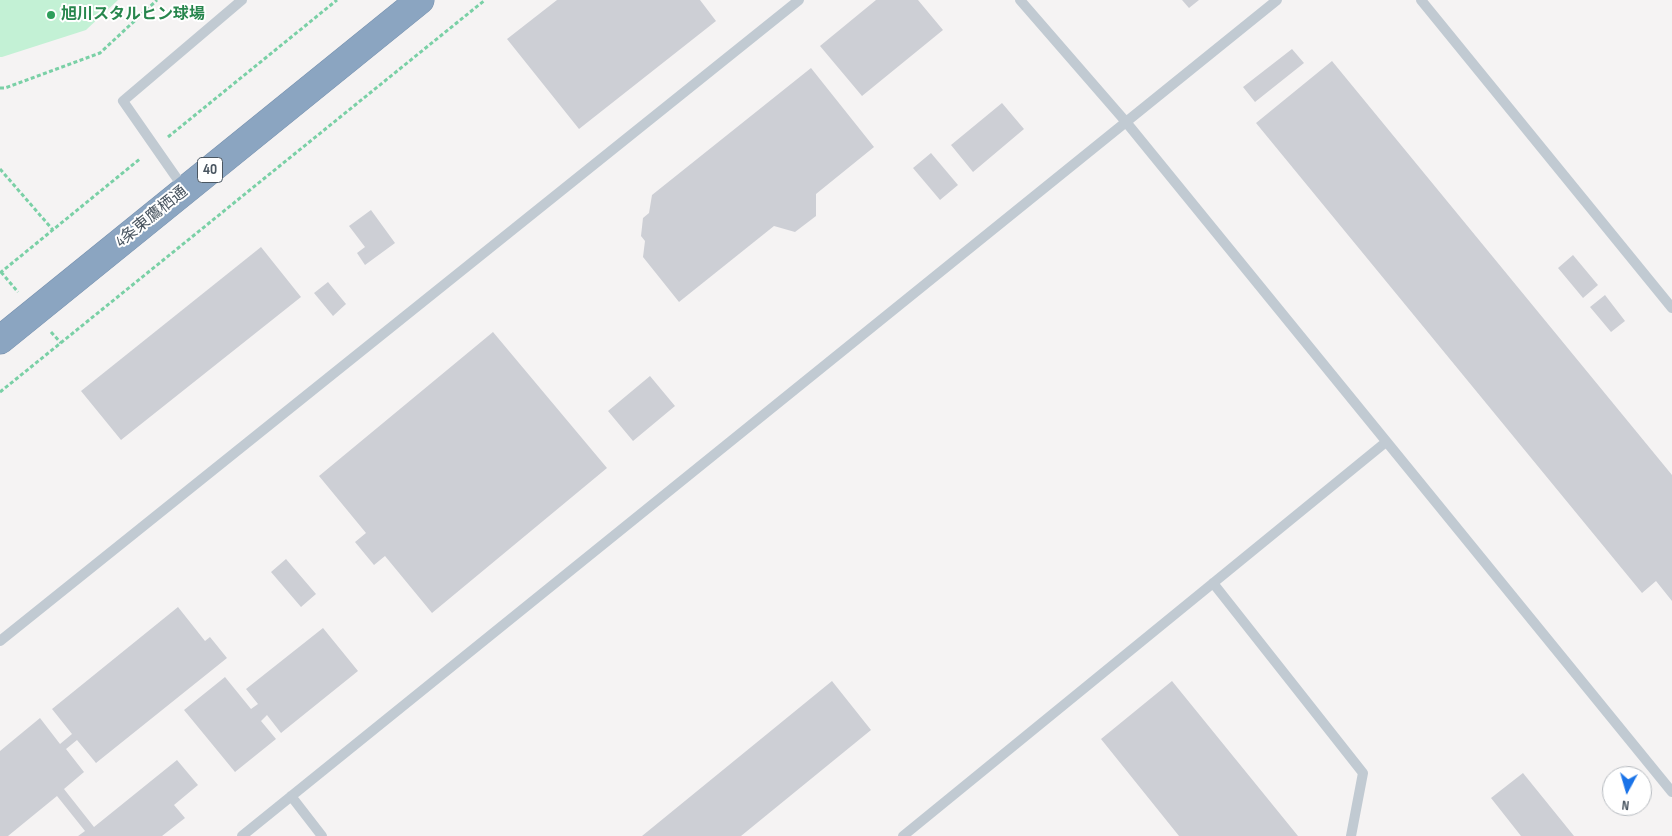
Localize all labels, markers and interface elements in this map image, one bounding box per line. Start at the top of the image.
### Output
place label: 旭川スタルヒン球場 [61,5,205,25]
marker: 旭川スタルヒン球場 [45,9,57,21]
road number: 40 [198,158,222,182]
street label: 4条東鷹栖通 [112,182,192,252]
north arrow [1602,766,1652,816]
text: N [1621,797,1630,814]

